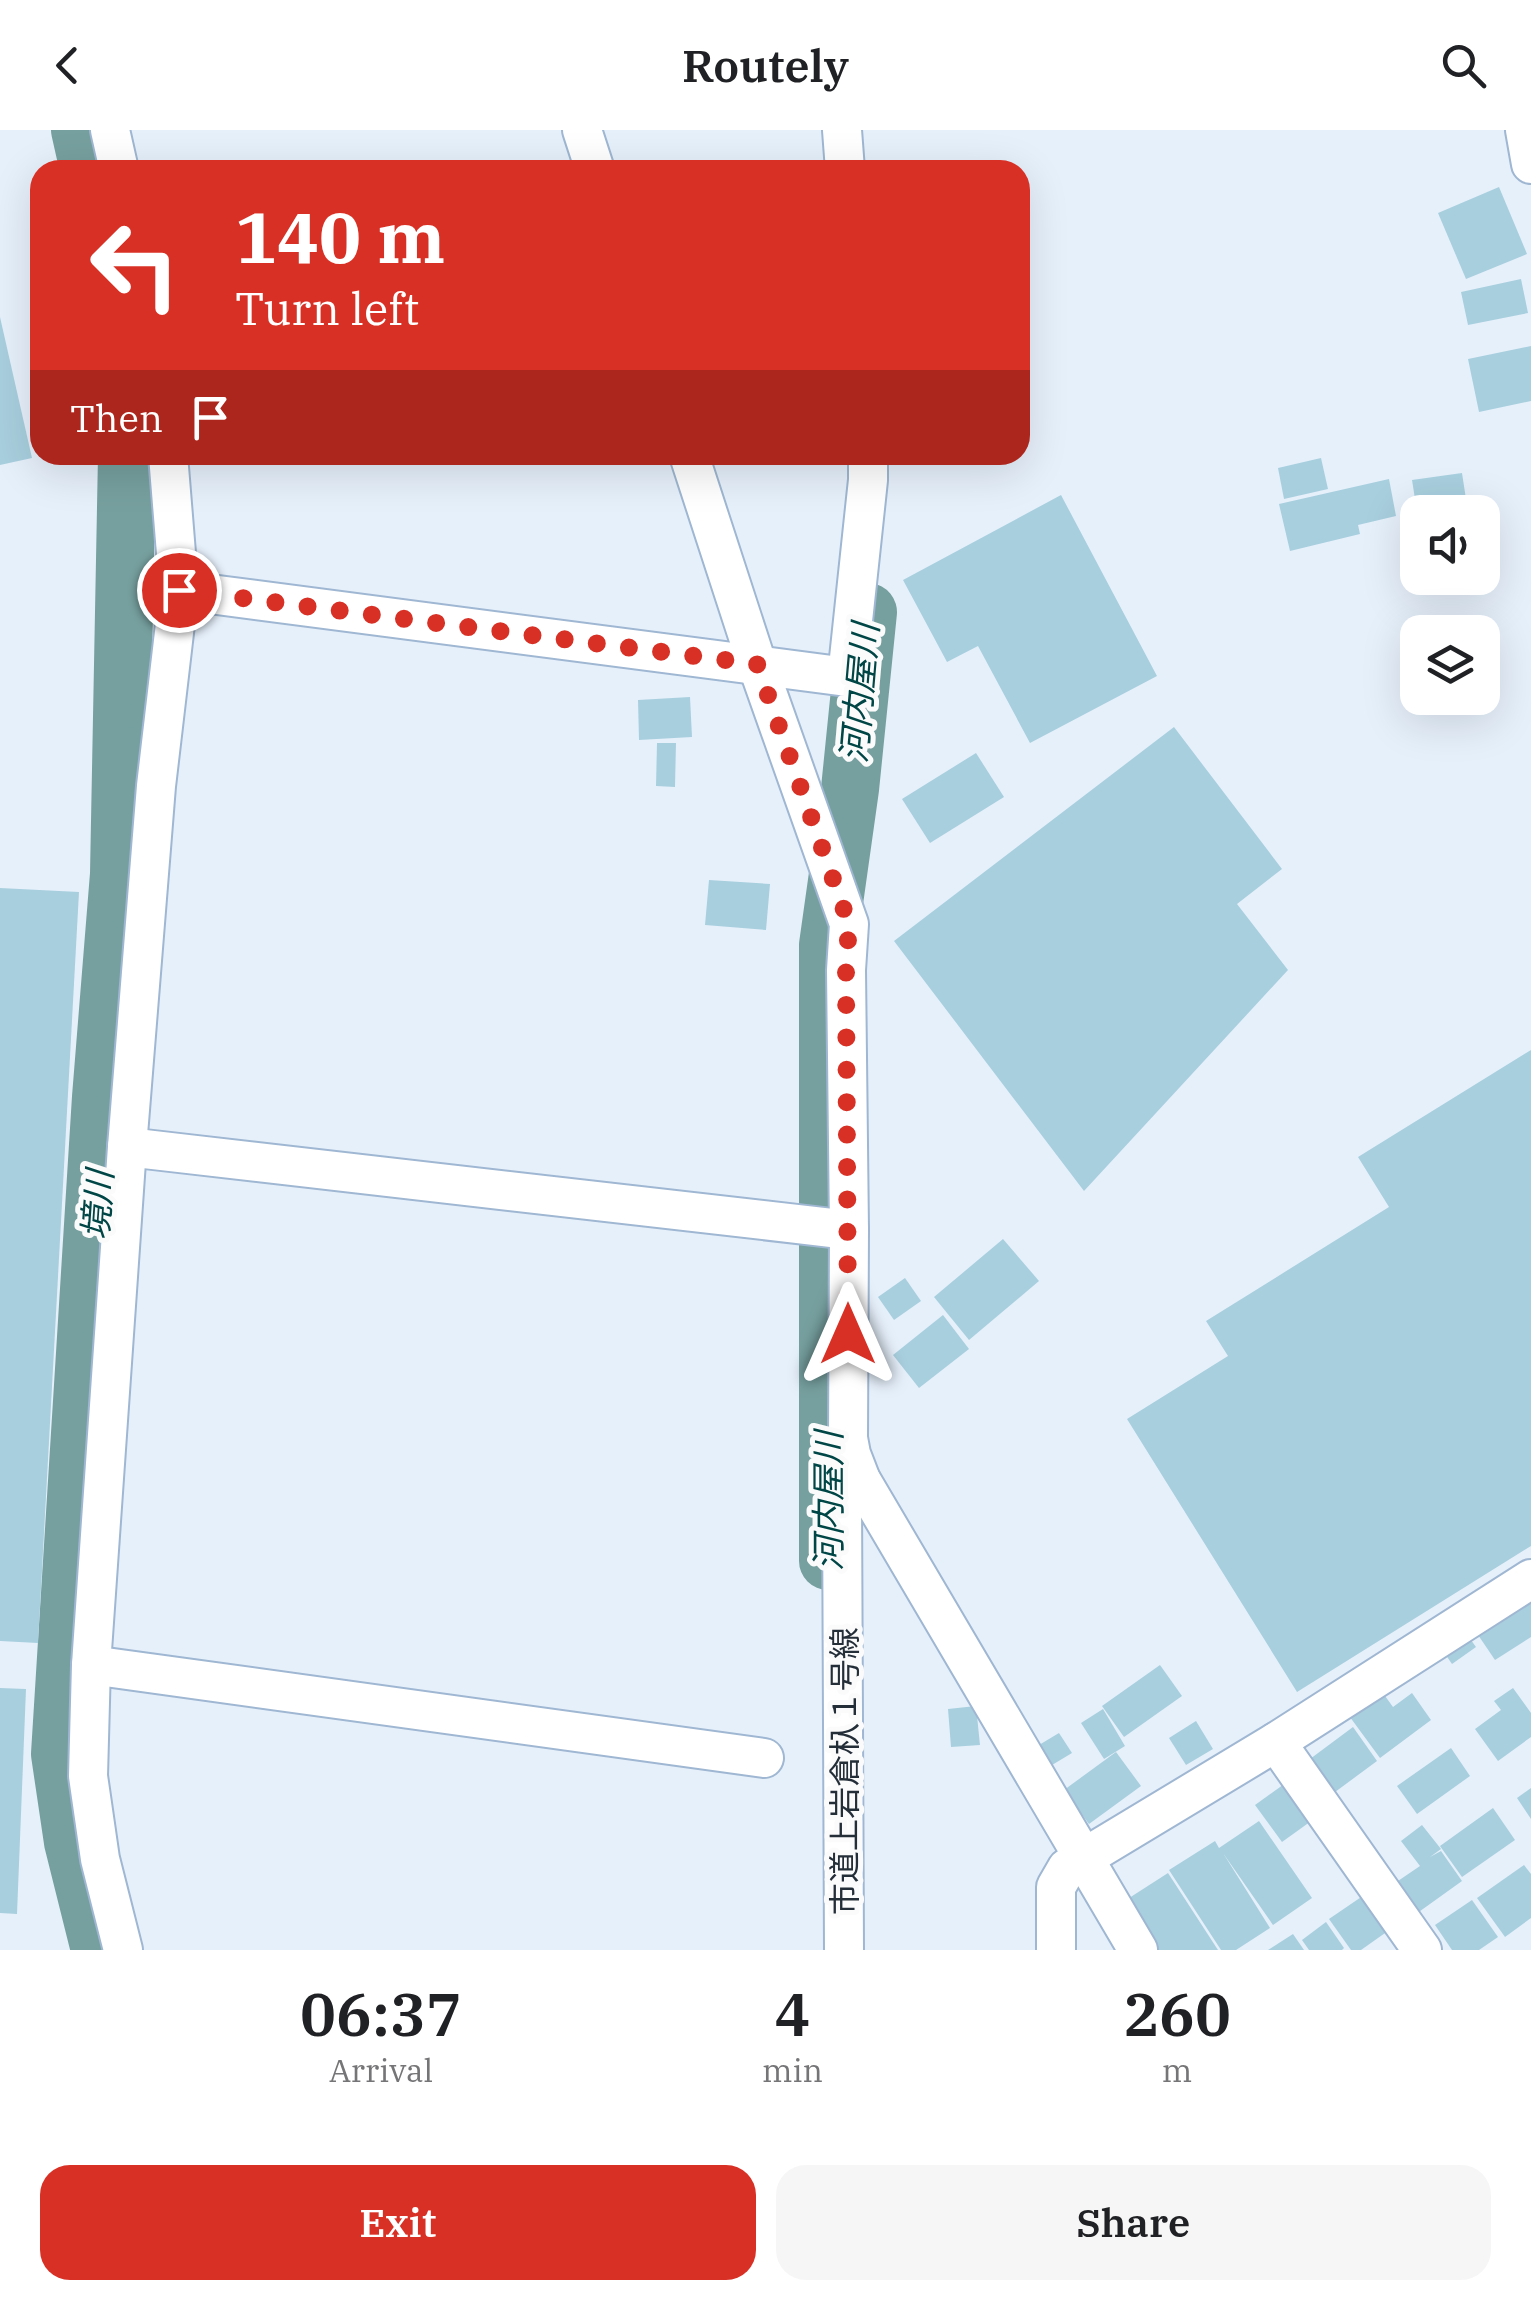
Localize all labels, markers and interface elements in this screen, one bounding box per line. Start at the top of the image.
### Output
text: Routely [682,36,849,94]
icon: back [40,38,95,93]
icon: search [1436,38,1491,93]
text: 140 m [235,191,445,282]
icon: left [70,200,200,330]
text: Turn left [235,279,419,337]
icon: arrive [183,390,238,445]
text: Then [70,393,163,442]
map controls [1400,495,1500,715]
button: sound [1400,495,1500,595]
pin [137,548,222,633]
icon: arrive [152,563,207,618]
button: layers [1400,615,1500,715]
water label: 河内屋川 [830,617,888,765]
water label: 境川 [72,1164,123,1242]
position arrow [796,1282,900,1386]
water label: 河内屋川 [805,1427,851,1571]
street label: 市道上岩倉杁１号線 [823,1627,865,1915]
text: 06:37 [300,1974,462,2053]
text: 4 [774,1974,810,2053]
text: 260 [1123,1974,1231,2053]
text: Arrival [329,2049,433,2091]
text: min [762,2049,823,2091]
text: m [1162,2049,1192,2091]
button: Exit [40,2165,756,2280]
button: Share [776,2165,1491,2280]

